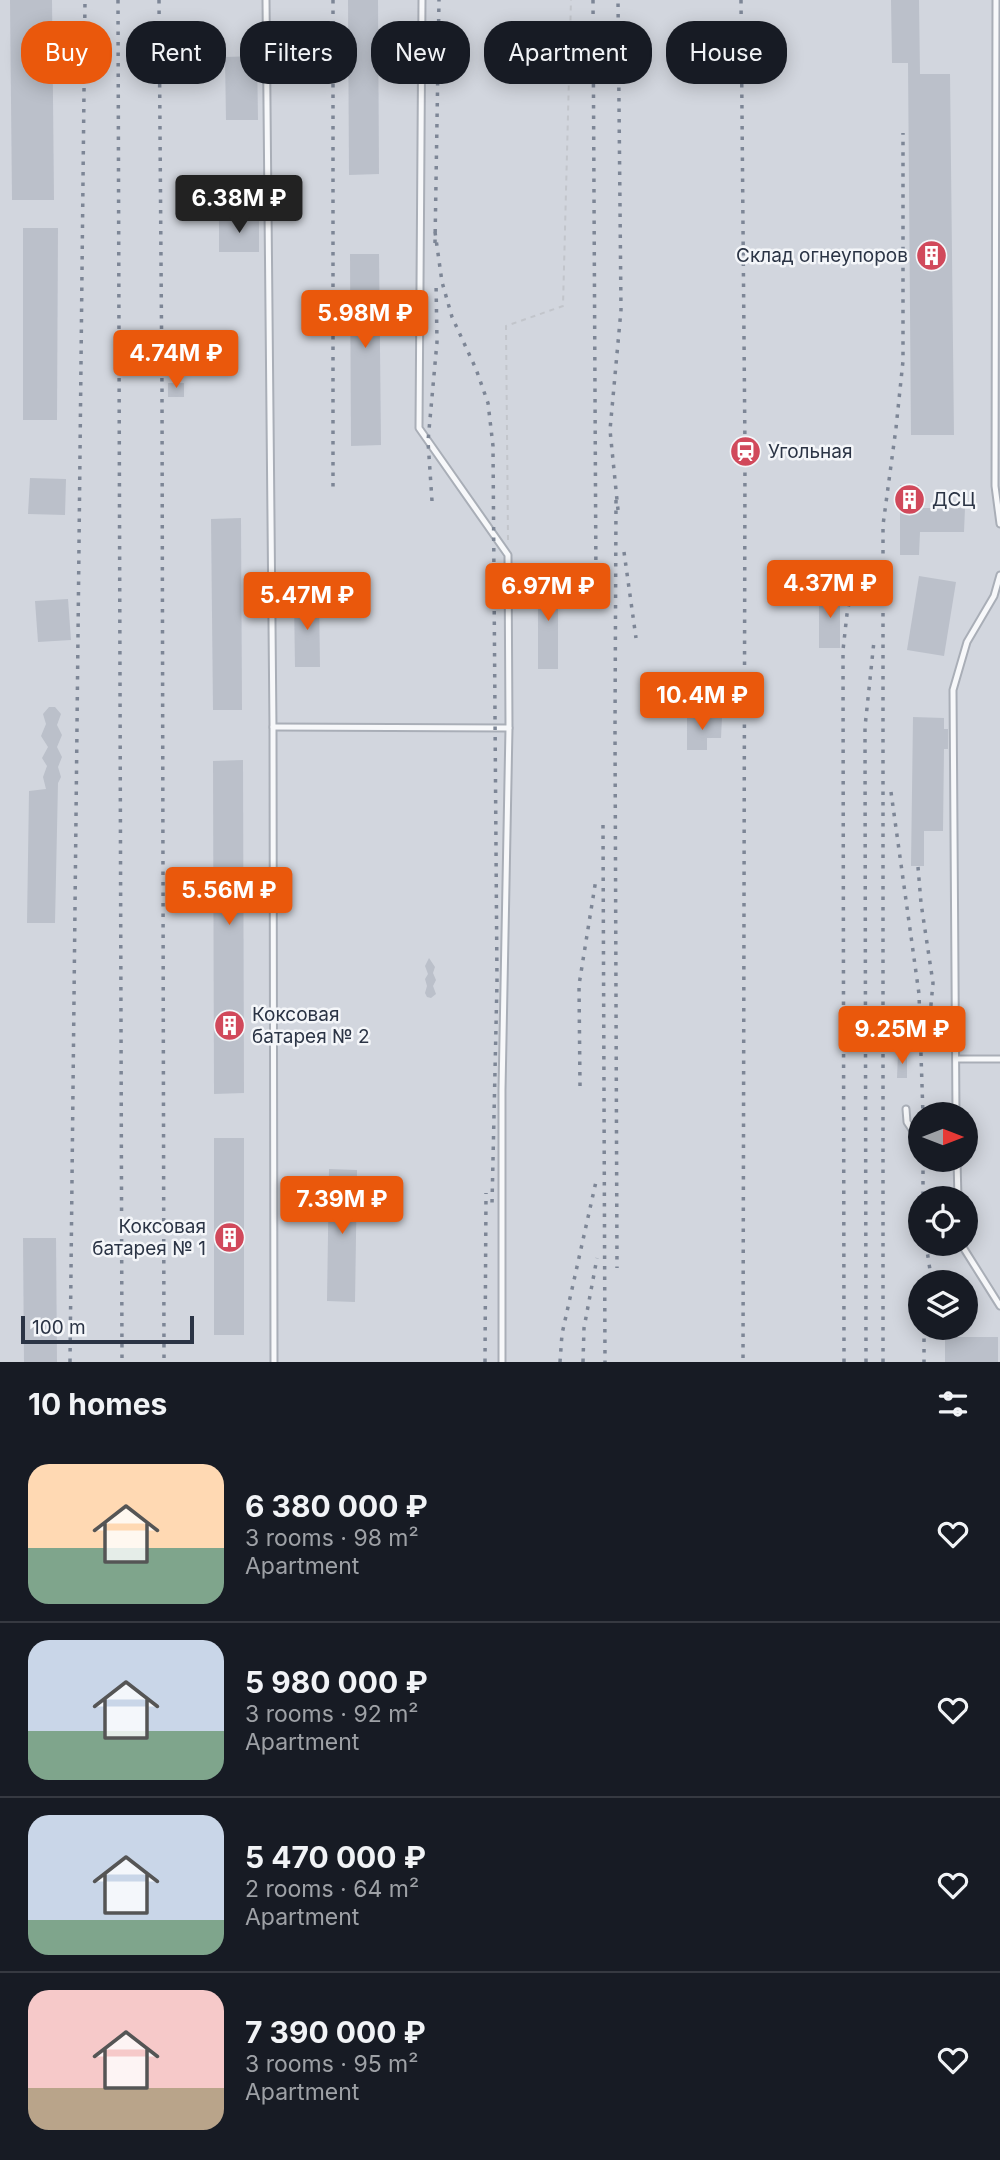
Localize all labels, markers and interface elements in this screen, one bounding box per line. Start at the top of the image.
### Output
chip: Buy [21,21,112,84]
chip: Rent [126,21,226,84]
chip: Filters [240,21,357,84]
chip: New [371,21,470,84]
chip: Apartment [484,21,652,84]
chip: House [666,21,787,84]
pin: 6.38M ₽ [174,176,304,235]
text: 6.38M ₽ [191,184,287,212]
building icon: Склад огнеупоров [914,238,948,272]
place label: Склад огнеупоров [736,244,908,267]
pin: 5.98M ₽ [300,290,430,350]
text: 5.98M ₽ [317,299,413,327]
pin: 4.74M ₽ [111,330,241,390]
text: 4.74M ₽ [129,339,223,367]
station icon: Угольная [728,434,762,468]
place label: Угольная [768,440,853,463]
building icon: ДСЦ [892,482,926,516]
place label: ДСЦ [932,488,975,511]
pin: 4.37M ₽ [765,560,895,620]
pin: 6.97M ₽ [483,564,613,623]
text: 4.37M ₽ [783,569,877,597]
pin: 5.47M ₽ [242,572,372,632]
text: 6.97M ₽ [501,572,595,600]
text: 5.47M ₽ [260,581,354,609]
pin: 10.4M ₽ [637,672,767,732]
text: 10.4M ₽ [656,681,748,709]
pin: 5.56M ₽ [164,867,294,927]
text: 5.56M ₽ [181,876,277,904]
place label: Коксовая батарея № 2 [252,1003,370,1048]
pin: 9.25M ₽ [837,1006,967,1066]
building icon: Коксовая батарея № 2 [212,1008,246,1042]
text: 9.25M ₽ [854,1015,950,1043]
north arrow [908,1102,978,1172]
map controls [908,1102,978,1340]
pin: 7.39M ₽ [277,1176,407,1236]
text: 7.39M ₽ [296,1185,388,1213]
button: locate [908,1186,978,1256]
place label: Коксовая батарея № 1 [92,1215,206,1260]
building icon: Коксовая батарея № 1 [212,1220,246,1254]
button: layers [908,1270,978,1340]
scale bar [21,1313,194,1345]
text: 100 m [32,1316,86,1339]
icon: filters [934,1385,972,1423]
text: 10 homes [28,1386,167,1422]
text: 6 380 000 ₽ [245,1488,428,1524]
icon: home [84,1492,168,1576]
icon: heart [934,1515,972,1553]
text: 3 rooms · 98 m² [245,1524,419,1552]
text: Apartment [245,1552,359,1580]
text: 5 980 000 ₽ [245,1664,428,1700]
icon: home [84,1668,168,1752]
icon: heart [934,1691,972,1729]
text: 3 rooms · 92 m² [245,1700,418,1728]
text: Apartment [245,1728,359,1756]
text: 5 470 000 ₽ [245,1839,426,1875]
icon: home [84,1843,168,1927]
icon: heart [934,1866,972,1904]
text: 2 rooms · 64 m² [245,1875,419,1903]
text: Apartment [245,1903,359,1931]
text: 7 390 000 ₽ [245,2014,426,2050]
icon: home [84,2018,168,2102]
icon: heart [934,2041,972,2079]
text: 3 rooms · 95 m² [245,2050,418,2078]
text: Apartment [245,2078,359,2106]

